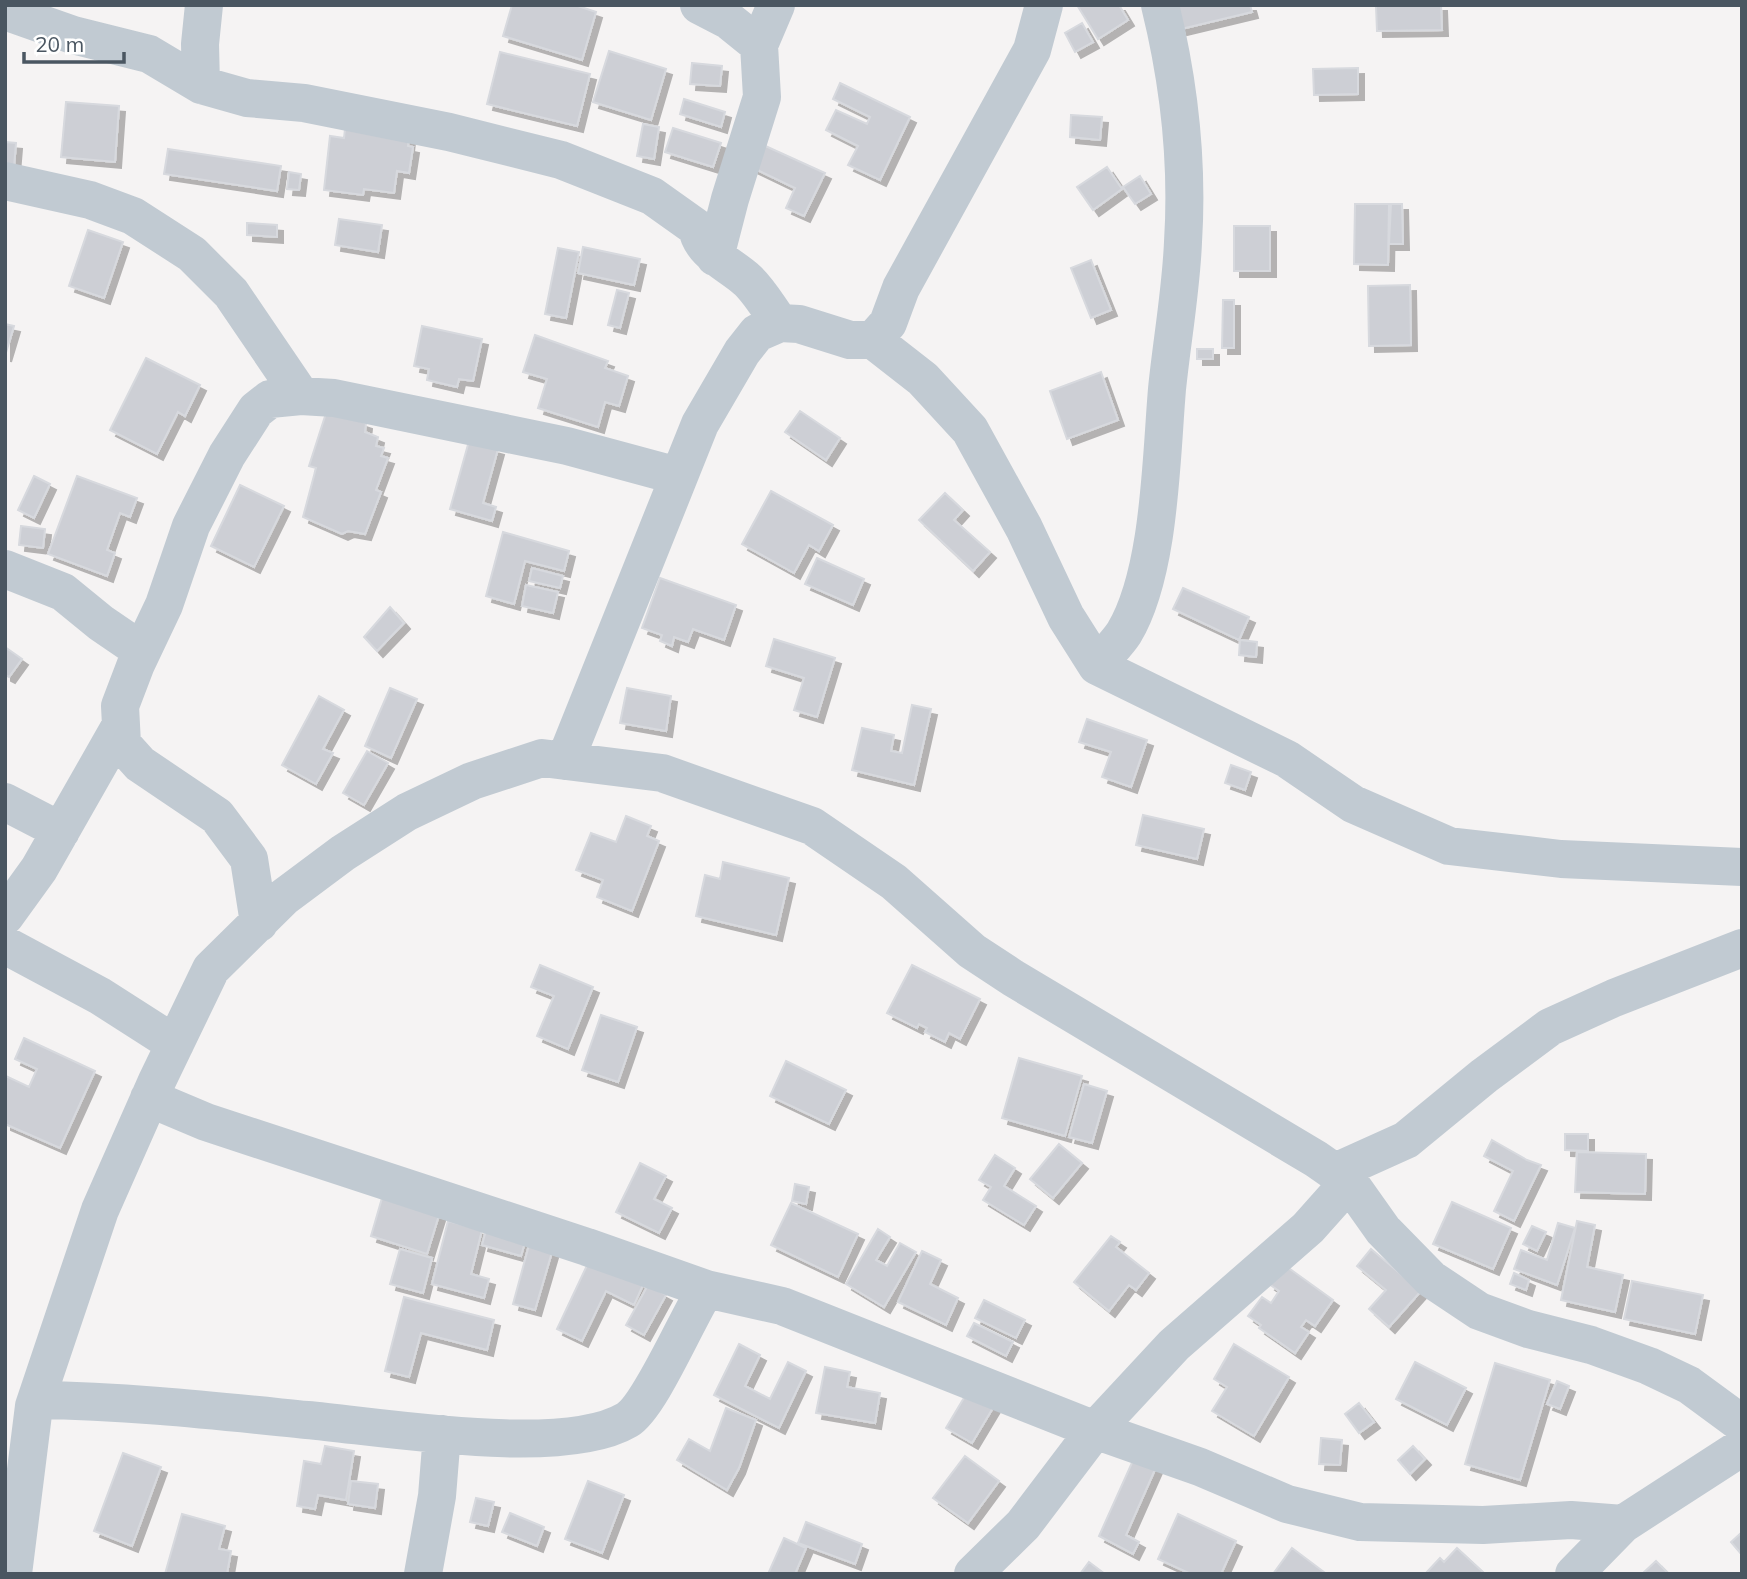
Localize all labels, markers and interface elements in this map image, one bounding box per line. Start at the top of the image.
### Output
scale bar [24,21,124,65]
text: 20 m [35,31,84,57]

